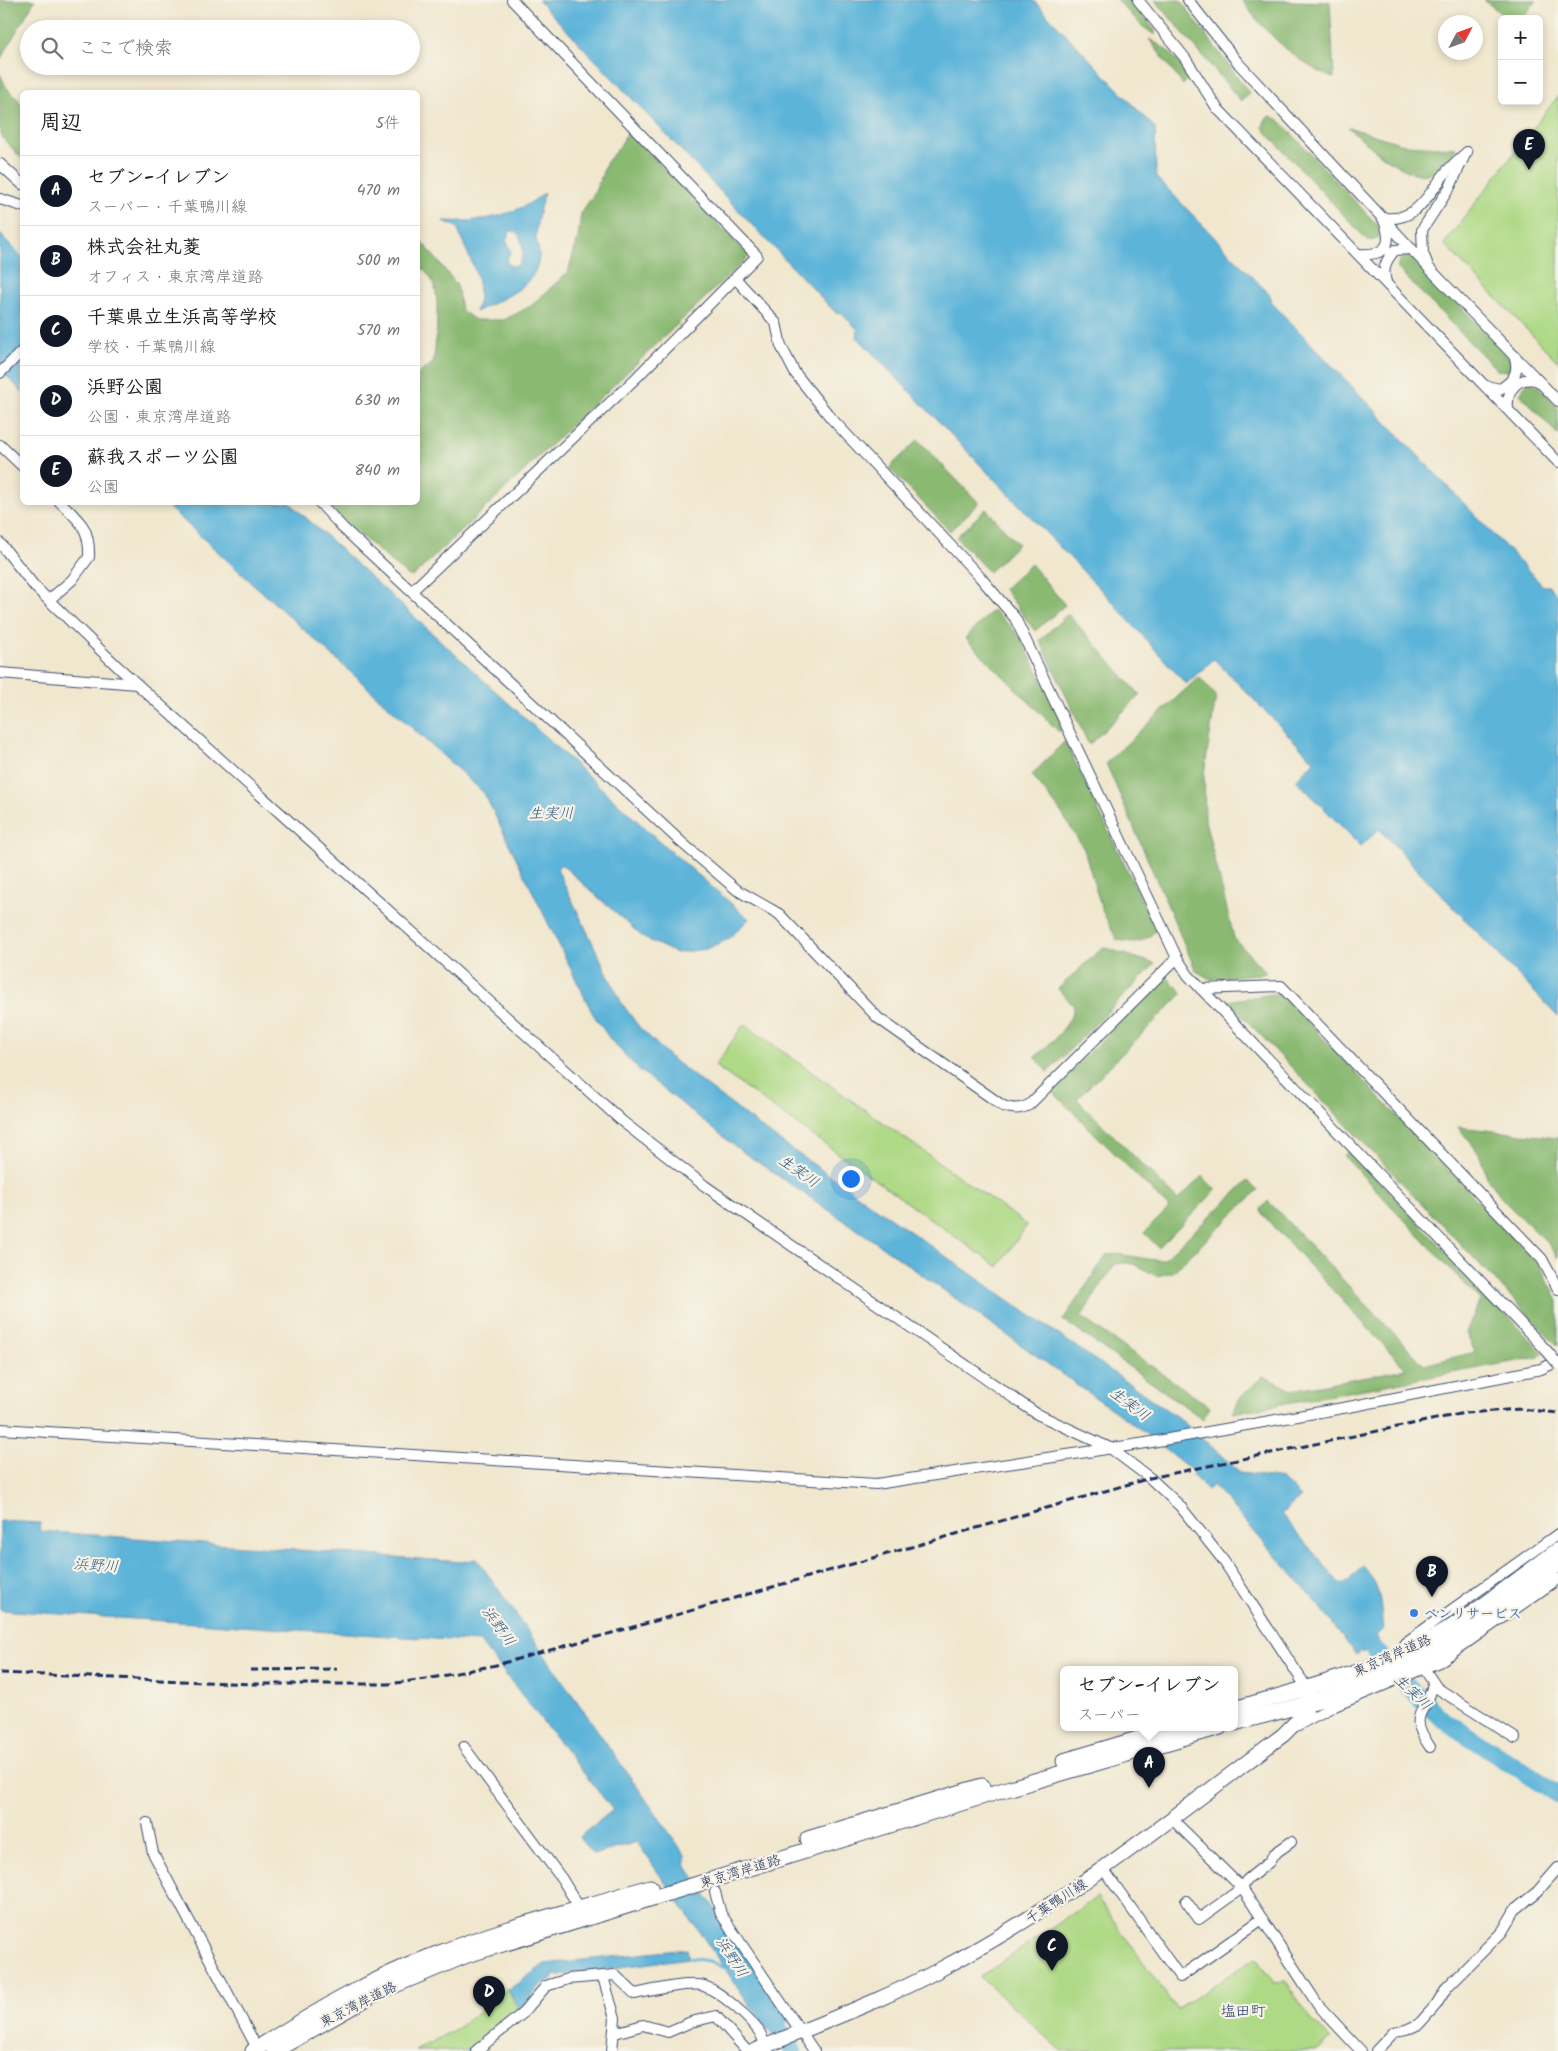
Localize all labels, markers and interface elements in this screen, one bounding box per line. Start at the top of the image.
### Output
north arrow [1438,15,1483,60]
map controls [1498,15,1543,105]
button: + [1498,15,1543,60]
search box [20,20,420,75]
icon: search [38,34,66,62]
text: ここで検索 [78,34,173,64]
button: − [1498,60,1543,105]
text: 周辺 [40,107,82,140]
text: 5件 [375,111,400,136]
pin: E [1513,129,1545,170]
text: セブン-イレブン [87,163,230,193]
text: A [51,178,61,203]
text: 470 m [357,178,400,203]
text: スーパー · 千葉鴨川線 [87,195,247,220]
text: 株式会社丸菱 [87,233,201,263]
text: B [51,248,61,273]
text: 500 m [356,248,400,273]
text: オフィス · 東京湾岸道路 [87,265,264,290]
text: 千葉県立生浜高等学校 [87,303,277,333]
text: C [51,318,61,343]
text: 570 m [357,318,400,343]
text: 学校 · 千葉鴨川線 [87,335,216,360]
text: 浜野公園 [87,373,163,403]
text: D [51,388,61,413]
text: 630 m [355,388,400,413]
text: 公園 · 東京湾岸道路 [87,405,232,430]
text: 蘇我スポーツ公園 [87,443,239,473]
text: E [52,458,60,483]
text: 840 m [354,458,400,483]
text: 公園 [87,475,119,500]
water label: 生実川 [528,802,574,826]
water label: 生実川 [773,1149,824,1195]
your location [838,1166,864,1192]
water label: 生実川 [1104,1382,1155,1428]
water label: 浜野川 [73,1552,119,1580]
pin: B [1416,1556,1448,1597]
water label: 浜野川 [475,1601,521,1652]
place label: ベンリサービス [1424,1603,1522,1625]
marker: ベンリサービス [1408,1607,1420,1619]
street label: 東京湾岸道路 [1350,1629,1435,1683]
popup [1060,1666,1238,1731]
water label: 生実川 [1388,1668,1437,1717]
text: セブン-イレブン [1077,1671,1221,1701]
text: スーパー [1077,1703,1141,1728]
pin: A [1133,1747,1165,1788]
street label: 東京湾岸道路 [697,1849,784,1895]
street label: 千葉鴨川線 [1021,1874,1092,1930]
pin: C [1036,1930,1068,1971]
water label: 浜野川 [709,1932,753,1983]
street label: 東京湾岸道路 [316,1976,401,2034]
pin: D [473,1976,505,2017]
district label: 塩田町 [1220,2000,1266,2024]

